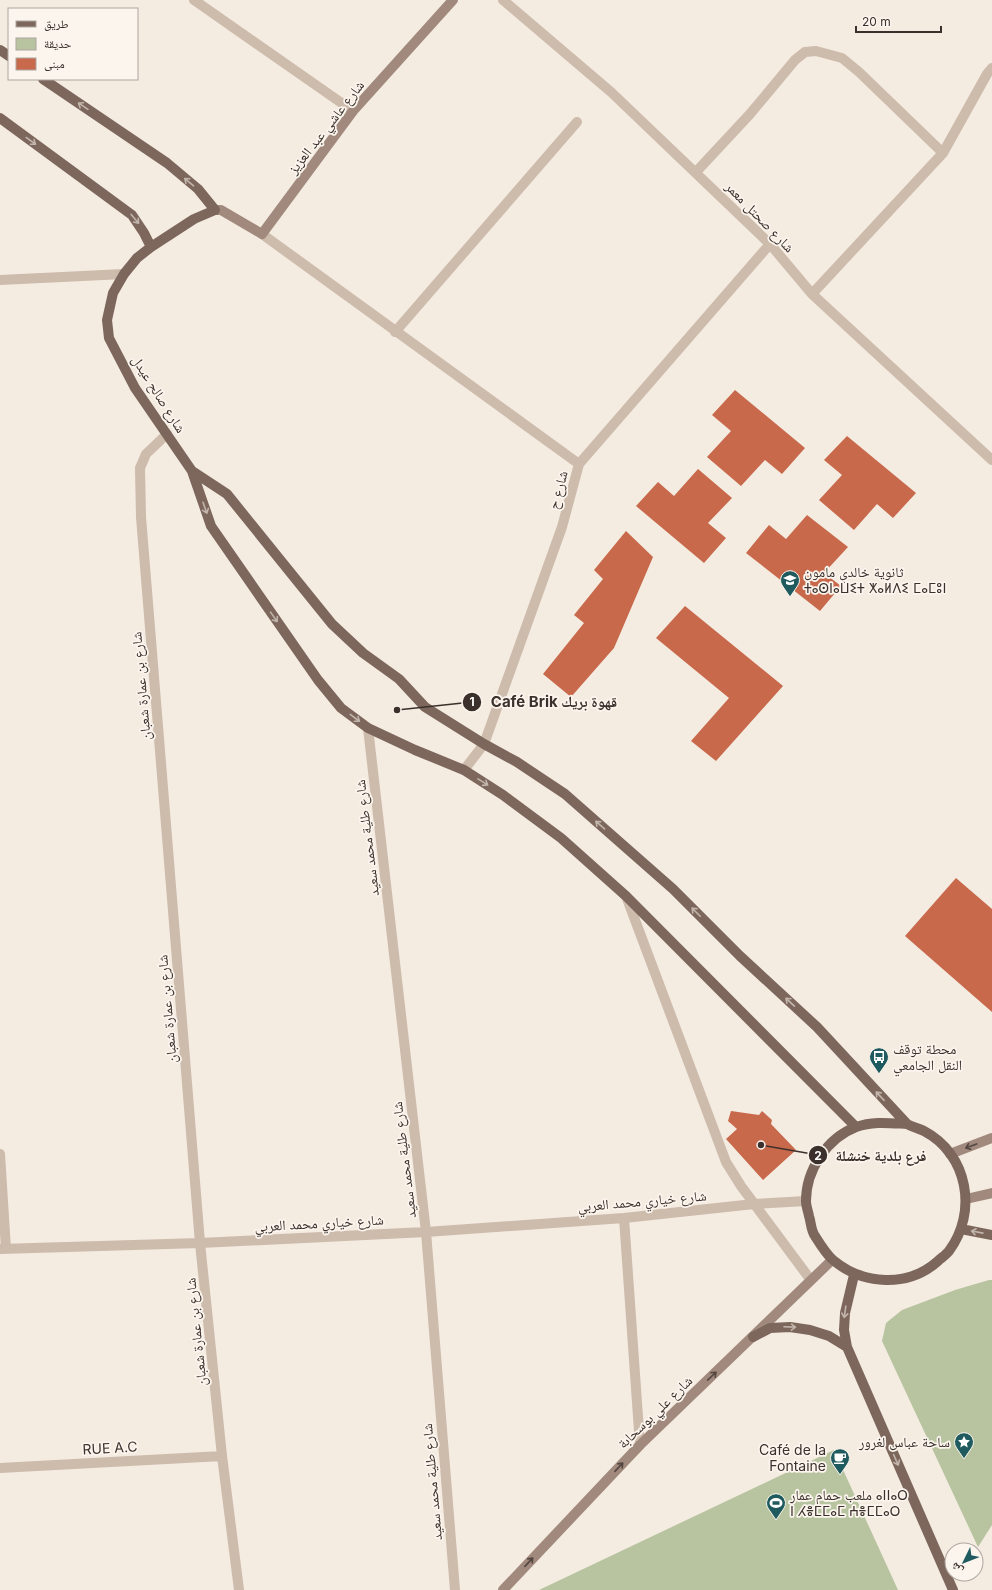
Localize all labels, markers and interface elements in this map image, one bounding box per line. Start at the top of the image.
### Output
legend [8,8,138,80]
scale bar [856,8,941,34]
text: 20 m [862,14,891,29]
text: طريق [44,16,69,31]
text: حديقة [44,36,72,51]
text: مبنى [44,56,65,71]
street label: شارع عاشي عبد العزيز [283,77,370,180]
one-way arrow [78,102,89,110]
one-way arrow [26,137,37,145]
one-way arrow [183,177,194,186]
street label: شارع صحتل معمر [720,177,798,257]
one-way arrow [131,214,140,225]
street label: شارع صالح عيدل [127,352,190,437]
street label: شارع ح [544,469,573,512]
one-way arrow [201,502,209,514]
place label: ثانوية خالدي مامون ⵜⴰⵙⵏⴰⵡⵉⵜ ⵅⴰⵍⴷⵉ ⵎⴰⵎⵓⵏ [804,563,946,596]
school or university icon: ثانوية خالدي مامون ⵜⴰⵙⵏⴰⵡⵉⵜ ⵅⴰⵍⴷⵉ ⵎⴰⵎⵓⵏ [779,569,801,597]
one-way arrow [270,611,278,622]
street label: شارع بن عمارة شعبان [127,631,156,741]
callout: Café Brik قهوة بريك [462,689,625,716]
text: Café Brik قهوة بريك [491,692,617,711]
text: 1 [469,694,475,709]
one-way arrow [349,714,360,722]
one-way arrow [477,778,488,786]
street label: شارع طلية محمد سعيد [351,779,384,897]
one-way arrow [595,820,605,830]
one-way arrow [691,907,701,917]
street label: شارع بن عمارة شعبان [153,954,182,1064]
one-way arrow [785,997,795,1007]
place label: محطة توقف النقل الجامعي [893,1040,962,1077]
bus stop icon: محطة توقف النقل الجامعي [868,1046,890,1074]
one-way arrow [876,1091,885,1101]
street label: شارع طلية محمد سعيد [388,1101,421,1219]
callout: فرع بلدية خنشلة [808,1142,935,1169]
one-way arrow [966,1143,978,1151]
text: فرع بلدية خنشلة [836,1146,926,1166]
text: 2 [814,1148,822,1163]
street label: شارع خياري محمد العربي [577,1186,707,1218]
street label: شارع خياري محمد العربي [254,1211,384,1238]
one-way arrow [971,1227,984,1235]
street label: شارع بن عمارة شعبان [181,1277,212,1387]
one-way arrow [841,1306,849,1319]
one-way arrow [783,1324,796,1331]
street label: شارع علي بوسحابة [614,1372,698,1454]
one-way arrow [707,1372,717,1381]
street label: شارع طلية محمد سعيد [418,1423,447,1541]
place icon: ساحة عباس لغرور [953,1431,975,1459]
place label: ساحة عباس لغرور [858,1433,950,1451]
street label: RUE A.C [82,1438,138,1457]
place label: Café de la Fontaine [759,1441,826,1474]
cafe icon: Café de la Fontaine [829,1447,851,1475]
one-way arrow [893,1453,900,1465]
one-way arrow [614,1462,624,1472]
place label: ملعب حمام عمار ⴰⵏⵏⴰⵔ ⵏ ⵃⴻⵎⵎⴰⵎ ⵄⴻⵎⵎⴰⵔ [789,1486,908,1519]
sports icon: ملعب حمام عمار ⴰⵏⵏⴰⵔ ⵏ ⵃⴻⵎⵎⴰⵎ ⵄⴻⵎⵎⴰⵔ [765,1492,787,1520]
north arrow [944,1542,984,1582]
one-way arrow [525,1557,534,1567]
text: ش [947,1559,967,1578]

